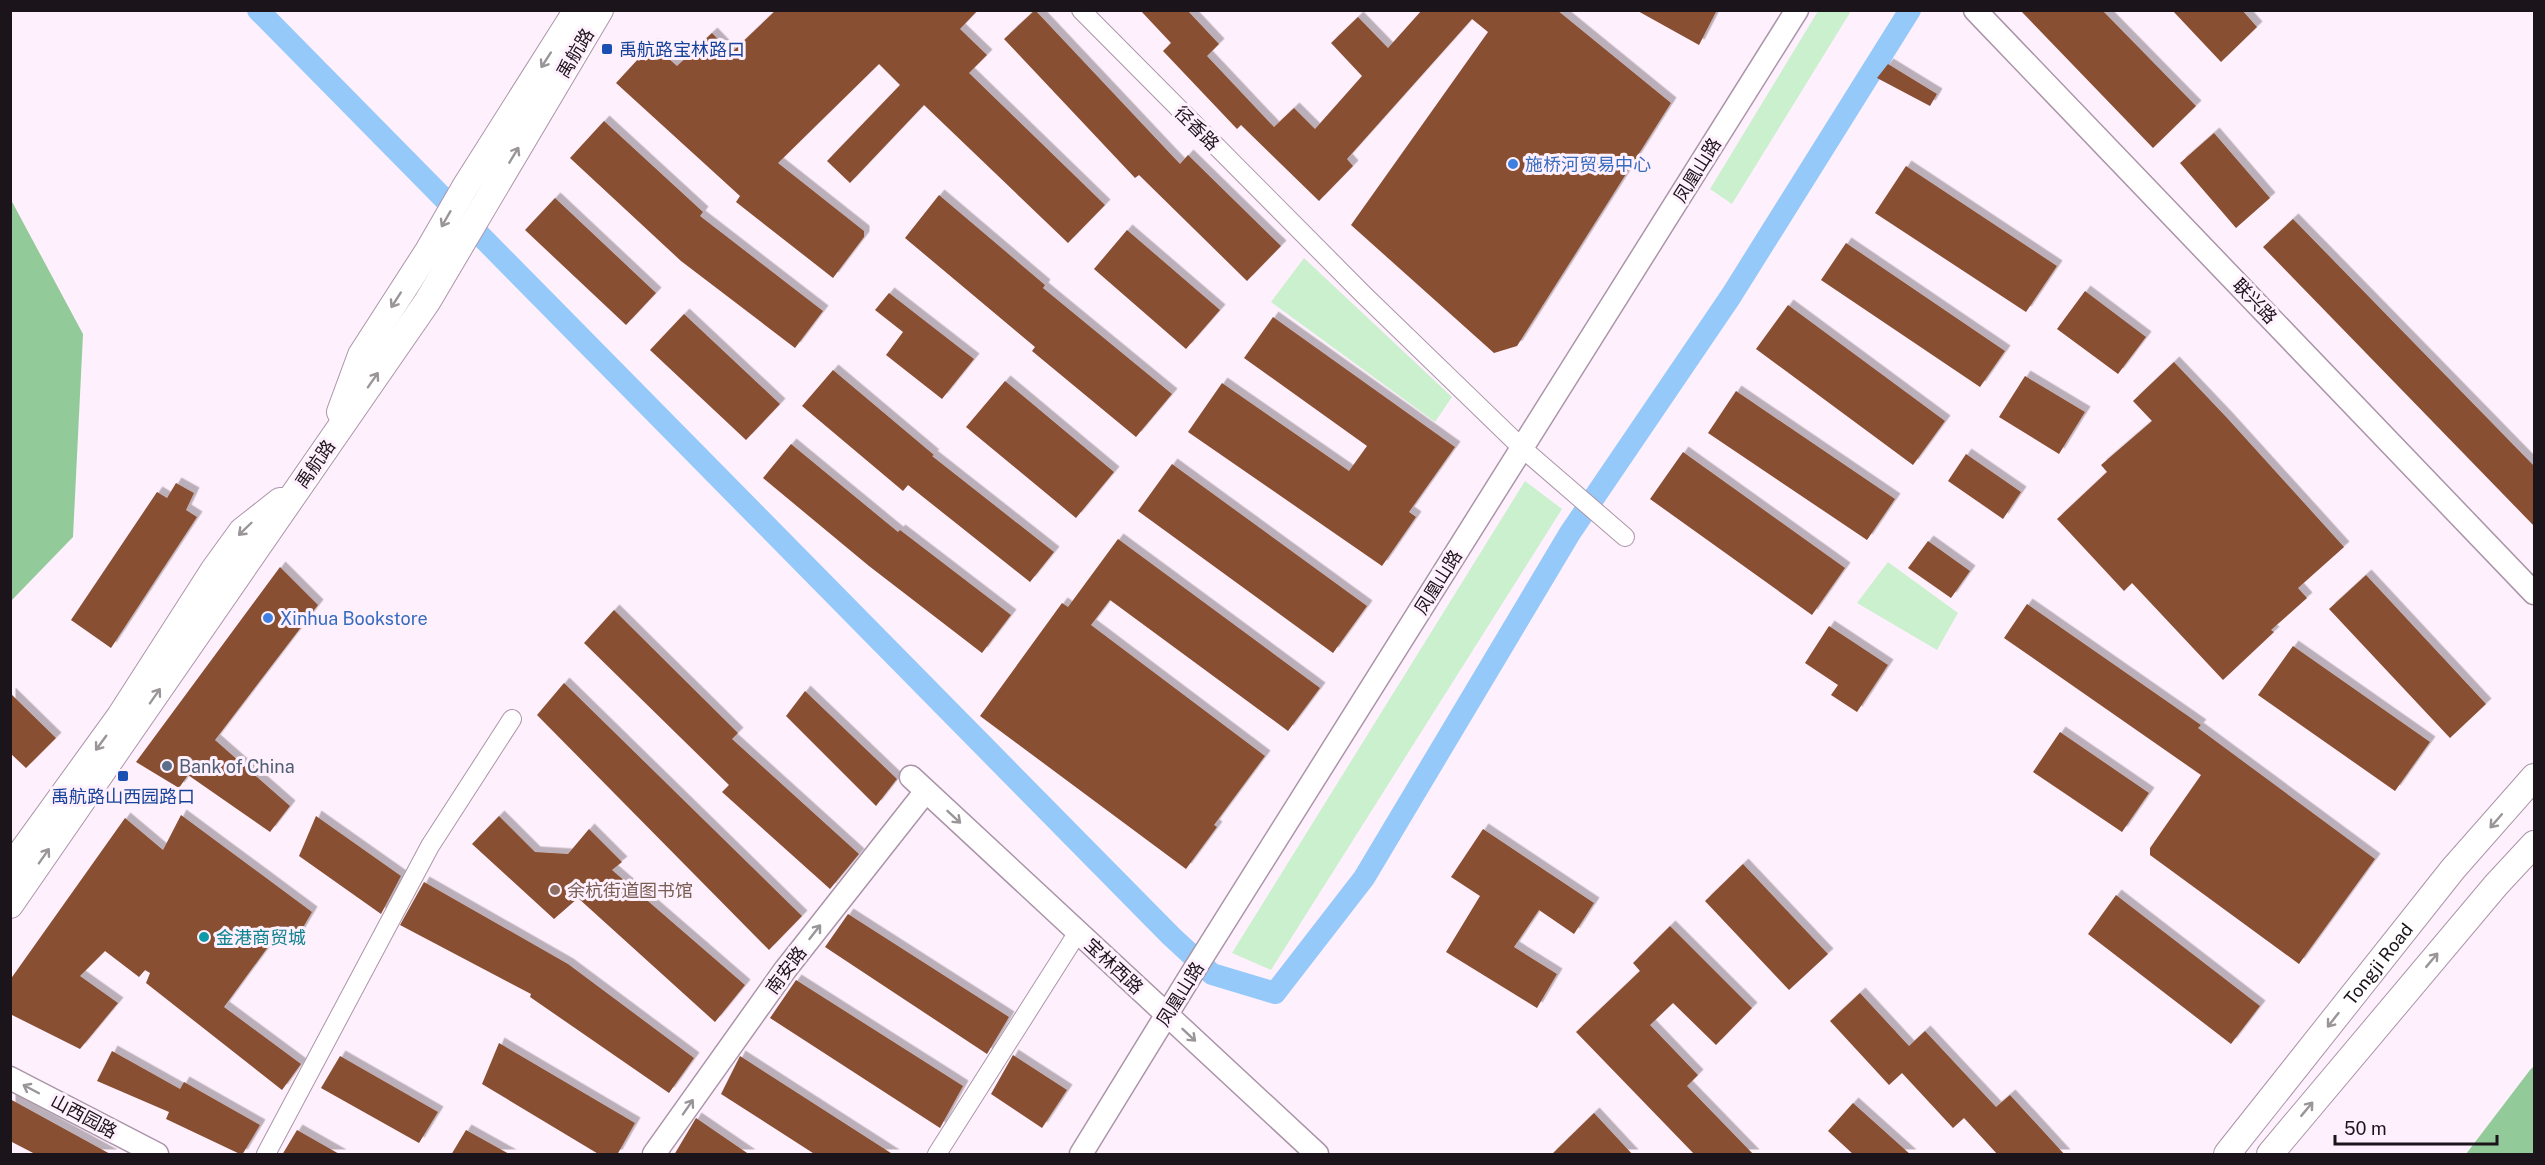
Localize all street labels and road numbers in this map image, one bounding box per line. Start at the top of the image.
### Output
street label: 禹航路 [552,24,598,82]
street label: 径香路 [1170,101,1224,155]
street label: 凤凰山路 [1669,134,1725,206]
street label: 联兴路 [2229,274,2281,328]
street label: 禹航路 [291,436,339,492]
street label: 凤凰山路 [1410,546,1466,618]
street label: Tongji Road [2339,919,2417,1009]
street label: 宝林西路 [1081,934,1147,998]
street label: 南安路 [761,942,811,998]
street label: 凤凰山路 [1152,958,1208,1030]
street label: 山西园路 [47,1090,121,1142]

